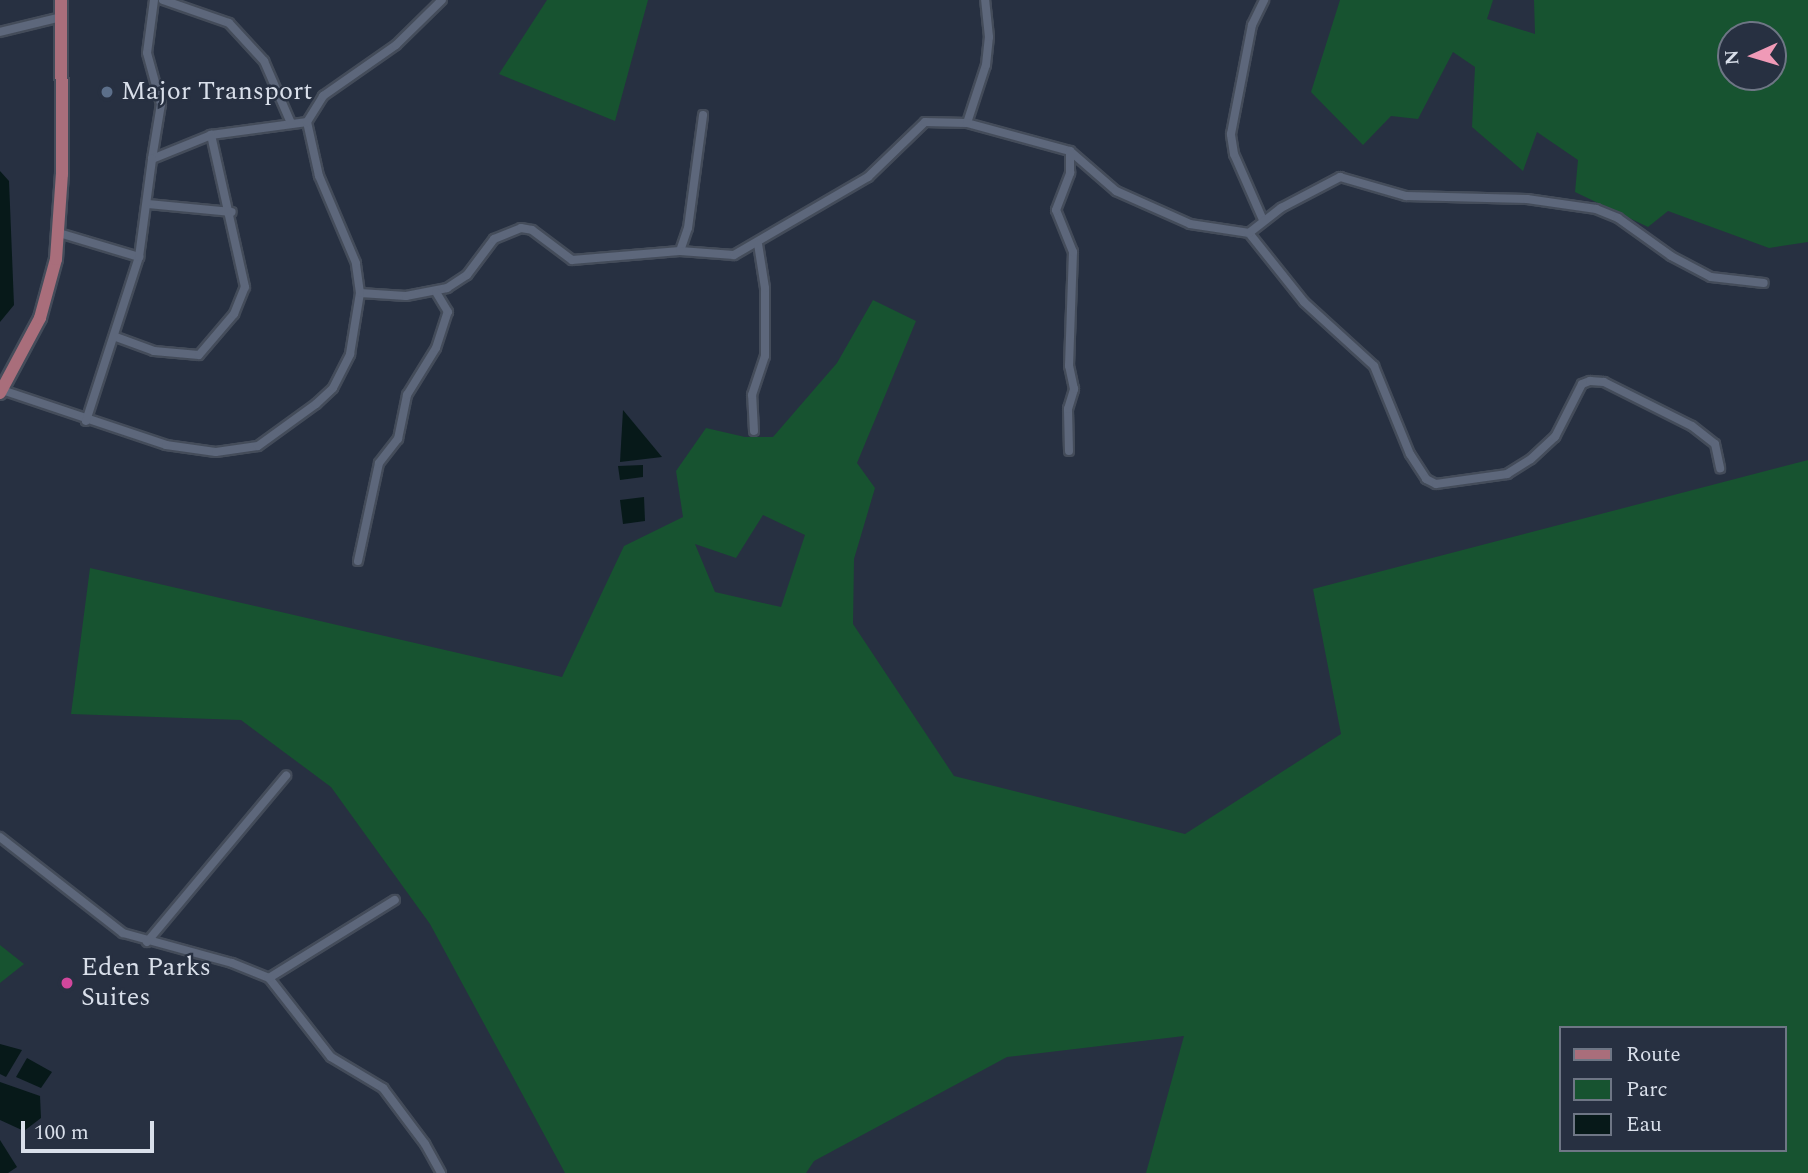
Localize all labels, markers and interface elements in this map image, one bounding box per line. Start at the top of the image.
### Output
north arrow [1717,21,1787,91]
text: N [1718,49,1748,66]
place label: Major Transport [121,76,313,108]
marker: Major Transport [99,84,115,100]
place label: Eden Parks Suites [81,952,211,1014]
marker: Eden Parks Suites [59,975,75,991]
legend [1560,1026,1787,1152]
text: Route [1626,1039,1681,1071]
text: Parc [1626,1074,1668,1106]
scale bar [24,1106,158,1150]
text: Eau [1626,1109,1662,1141]
text: 100 m [34,1117,89,1149]

